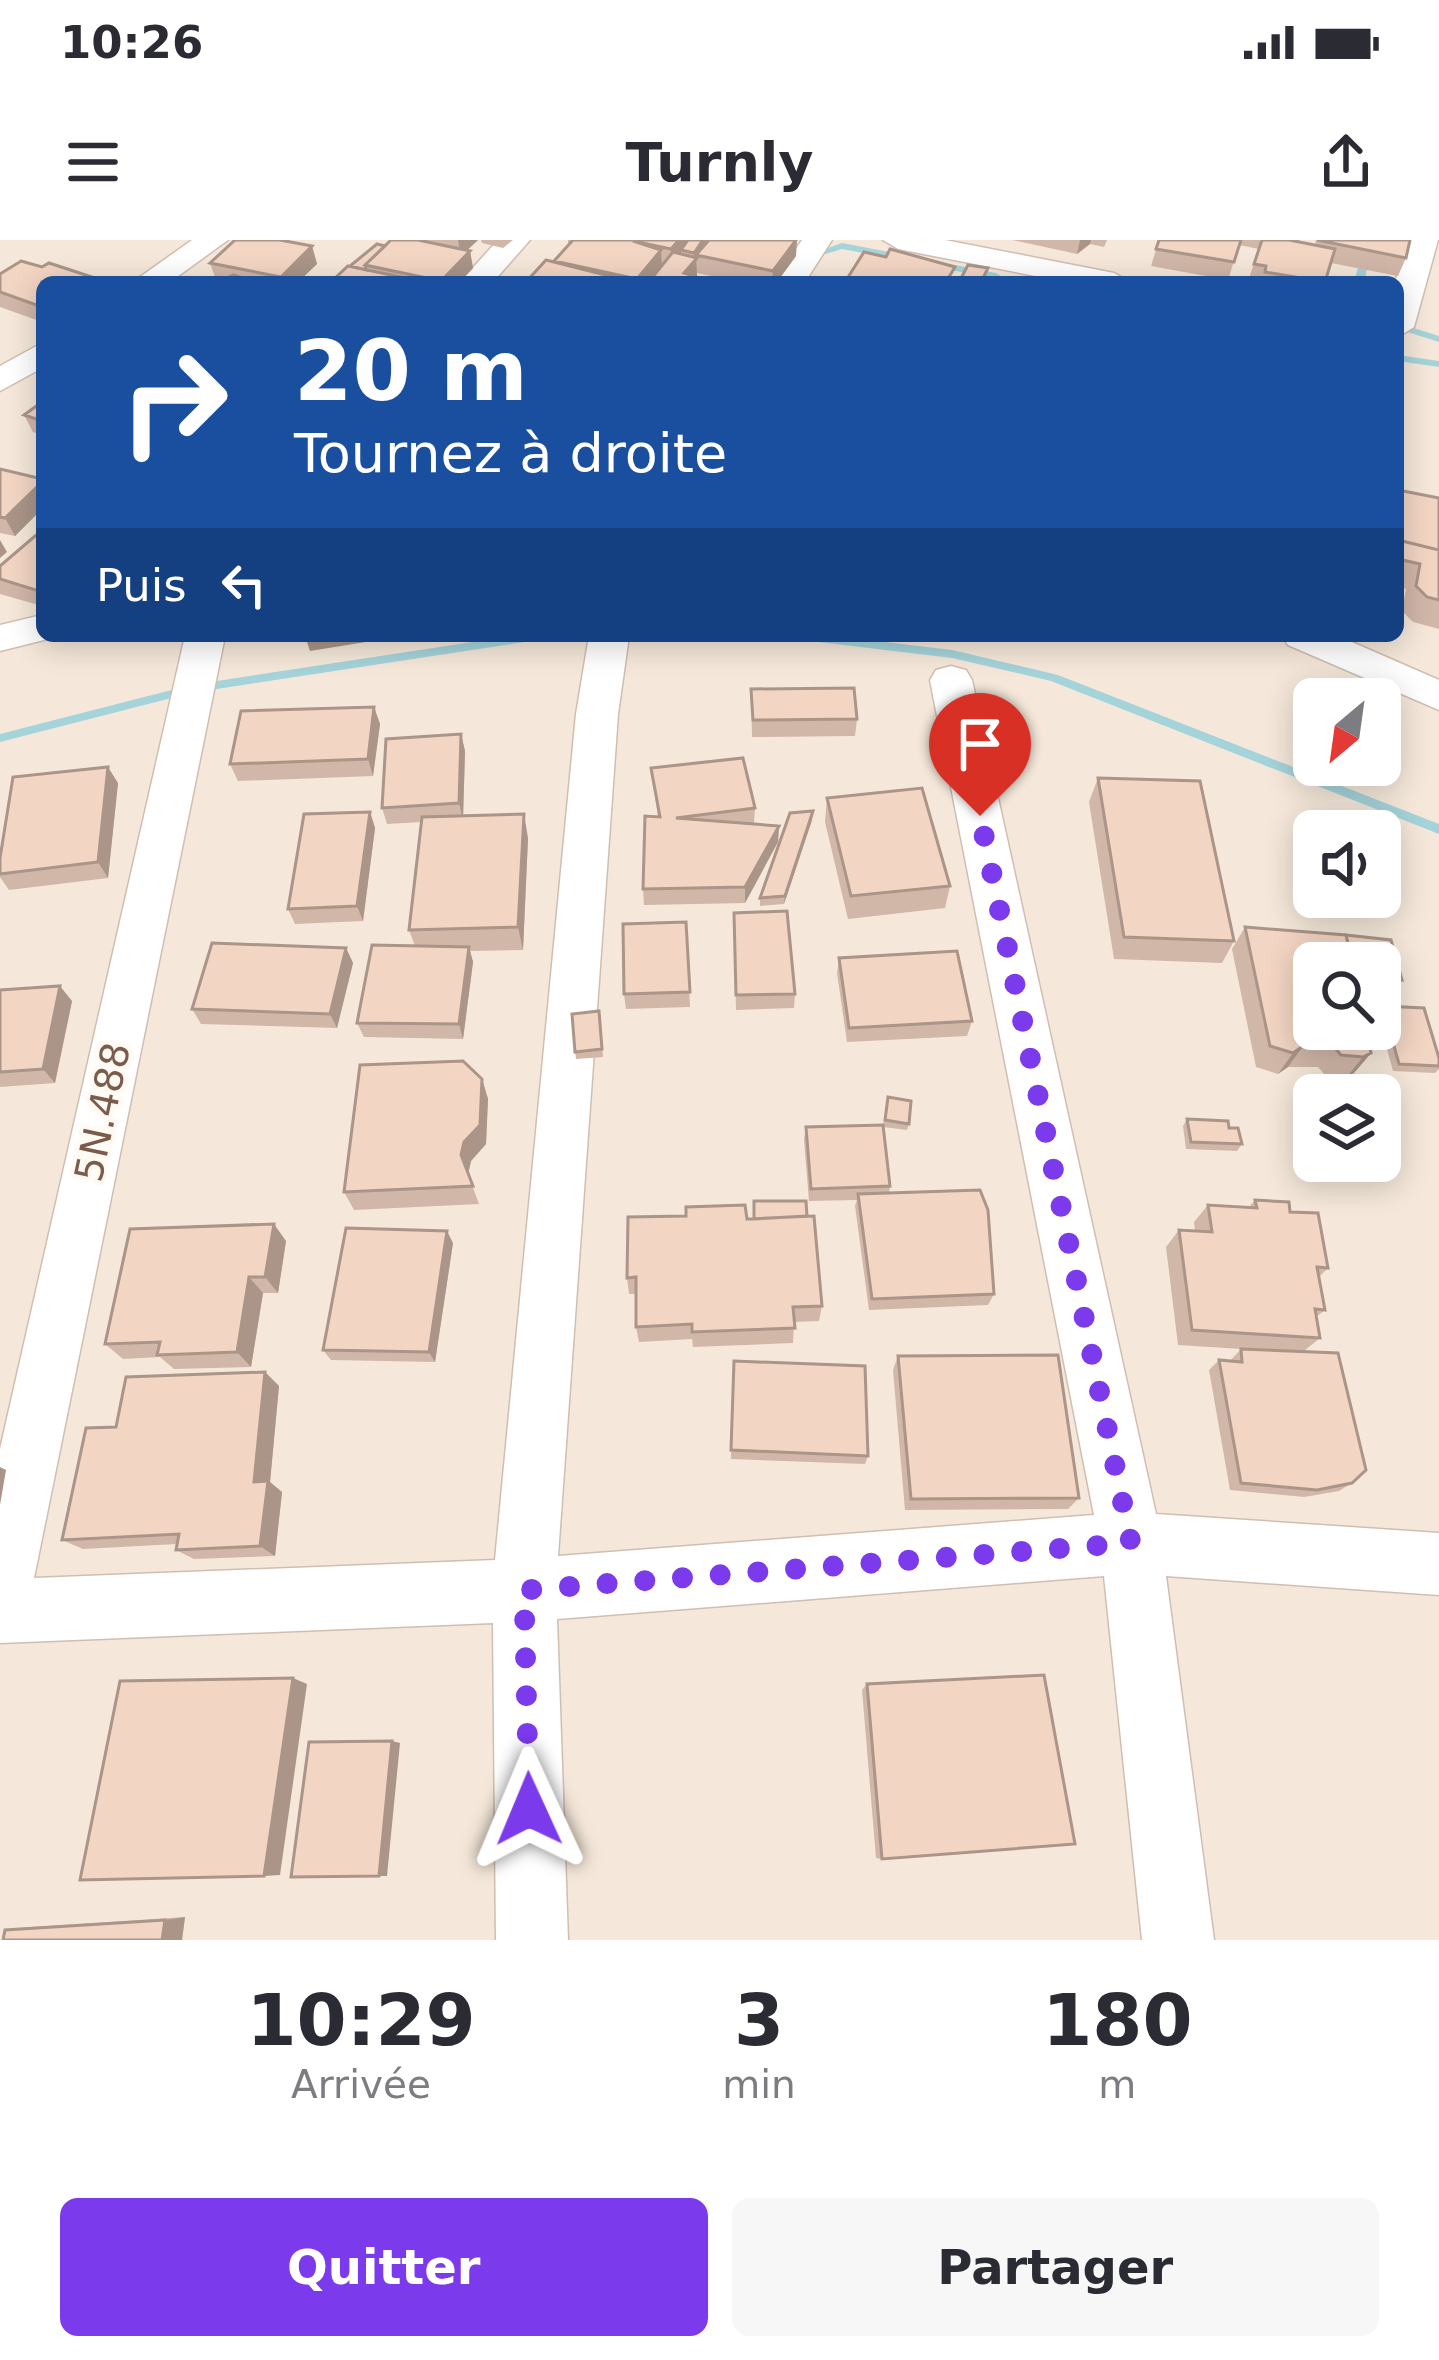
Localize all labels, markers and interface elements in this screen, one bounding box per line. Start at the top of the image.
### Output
text: 10:26 [60,16,203,69]
icon: menu [60,129,126,195]
icon: share [1313,129,1379,195]
text: Turnly [625,131,814,194]
text: 20 m [294,322,528,420]
icon: right [96,324,252,480]
text: Tournez à droite [294,422,727,485]
icon: left [211,552,277,618]
text: Puis [96,559,187,612]
north arrow [1293,678,1401,786]
map controls [1293,678,1401,1182]
pin [929,693,1031,816]
icon: arrive [947,711,1013,777]
button: sound [1293,810,1401,918]
button: search [1293,942,1401,1050]
street label: 5N.488 [66,1039,139,1186]
button: layers [1293,1074,1401,1182]
position arrow [466,1746,592,1872]
text: 10:29 [246,1978,476,2062]
text: 3 [734,1978,784,2062]
text: 180 [1042,1978,1192,2062]
text: Arrivée [291,2062,431,2107]
text: min [722,2062,796,2107]
text: m [1098,2062,1136,2107]
button: Quitter [60,2198,708,2336]
button: Partager [732,2198,1379,2336]

